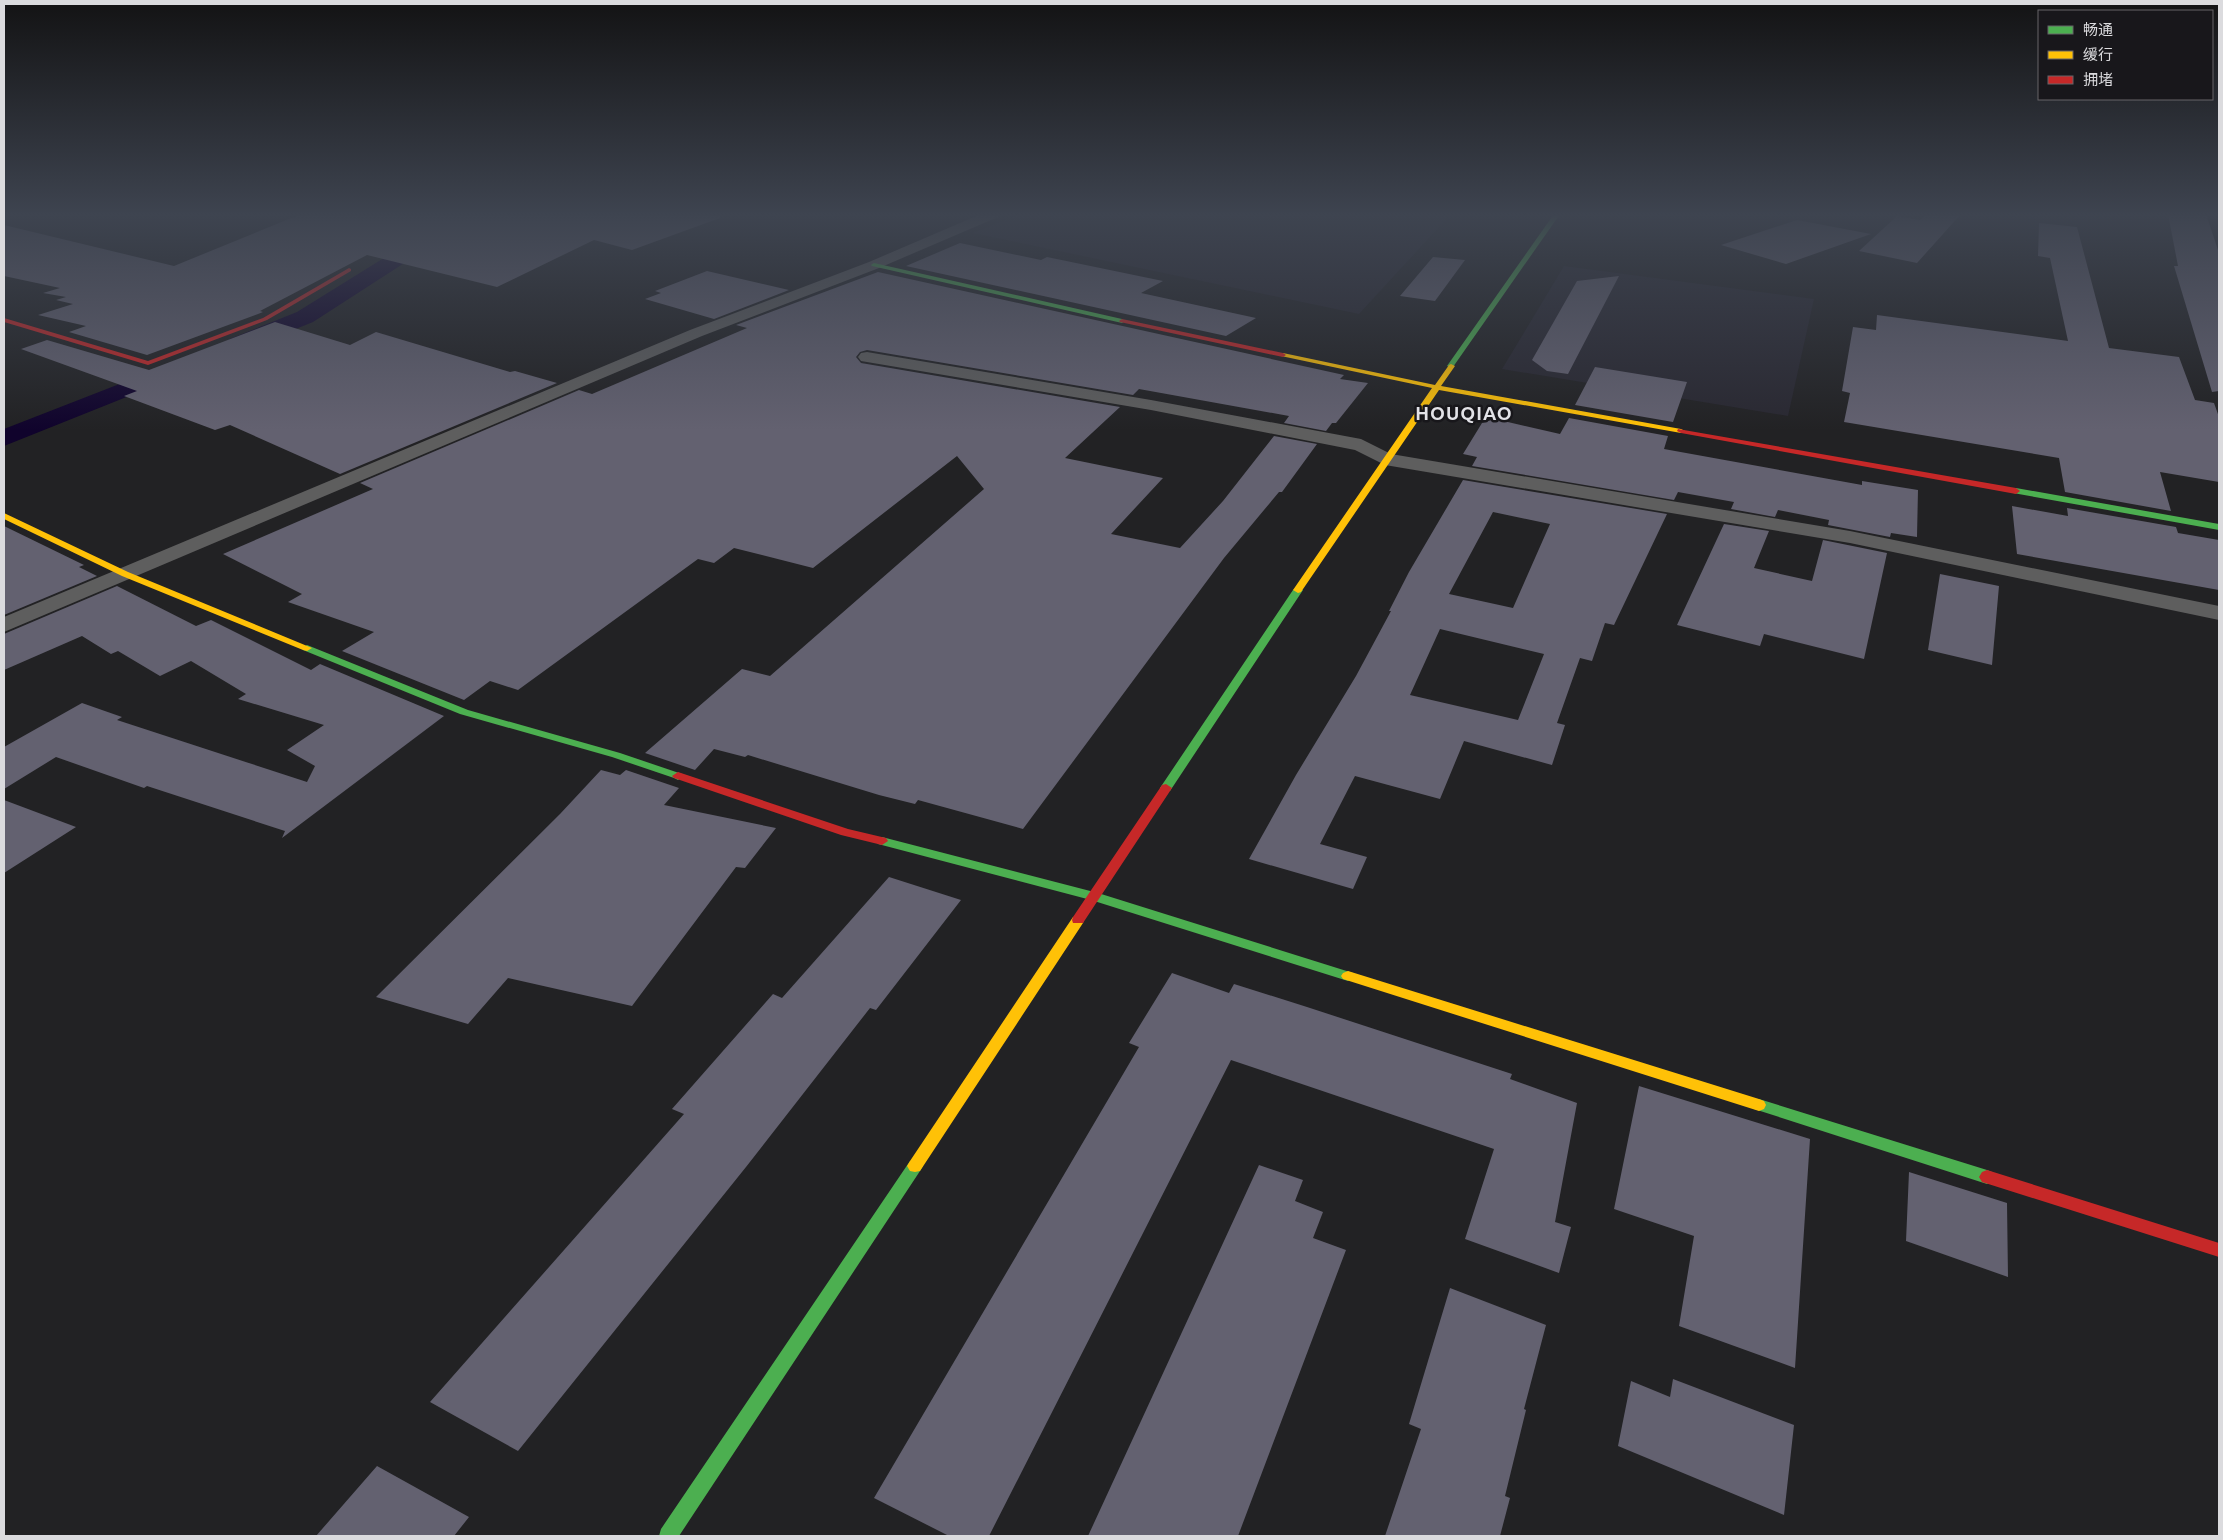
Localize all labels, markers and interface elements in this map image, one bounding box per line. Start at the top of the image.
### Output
legend [2038,10,2213,100]
text: 畅通 [2083,21,2113,38]
text: 缓行 [2083,46,2113,63]
text: 拥堵 [2083,71,2113,88]
district label: HOUQIAO [1415,402,1513,424]

